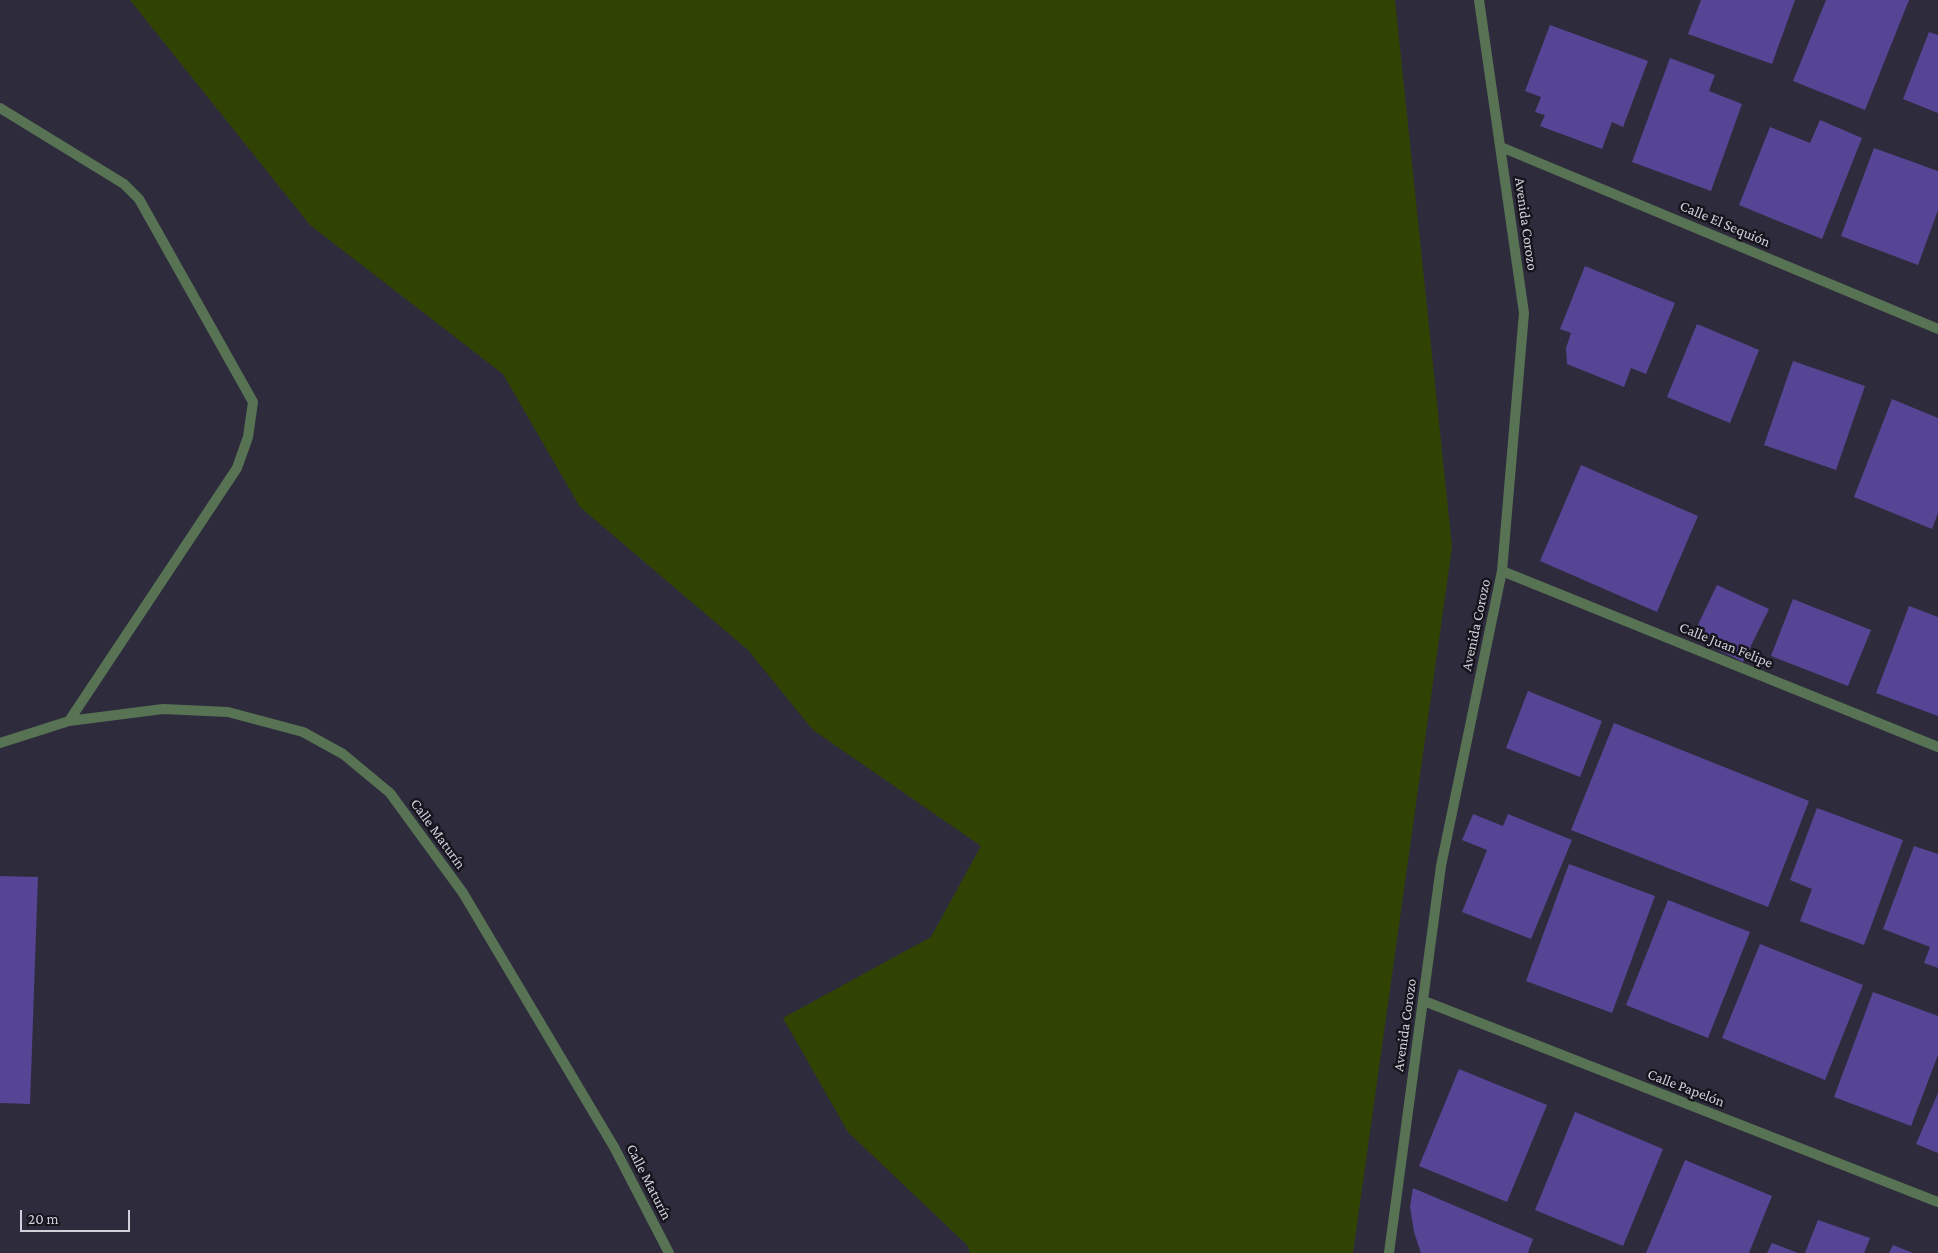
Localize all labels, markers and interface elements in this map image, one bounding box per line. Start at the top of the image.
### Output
street label: Avenida Corozo [1511,176,1541,272]
street label: Calle El Sequión [1677,197,1773,251]
street label: Avenida Corozo [1457,577,1495,673]
street label: Calle Juan Felipe [1677,618,1775,672]
street label: Calle Maturín [406,795,470,873]
street label: Avenida Corozo [1390,977,1420,1073]
street label: Calle Papelón [1645,1065,1727,1111]
street label: Calle Maturín [622,1141,676,1223]
scale bar [22,1200,132,1232]
text: 20 m [28,1211,59,1227]

